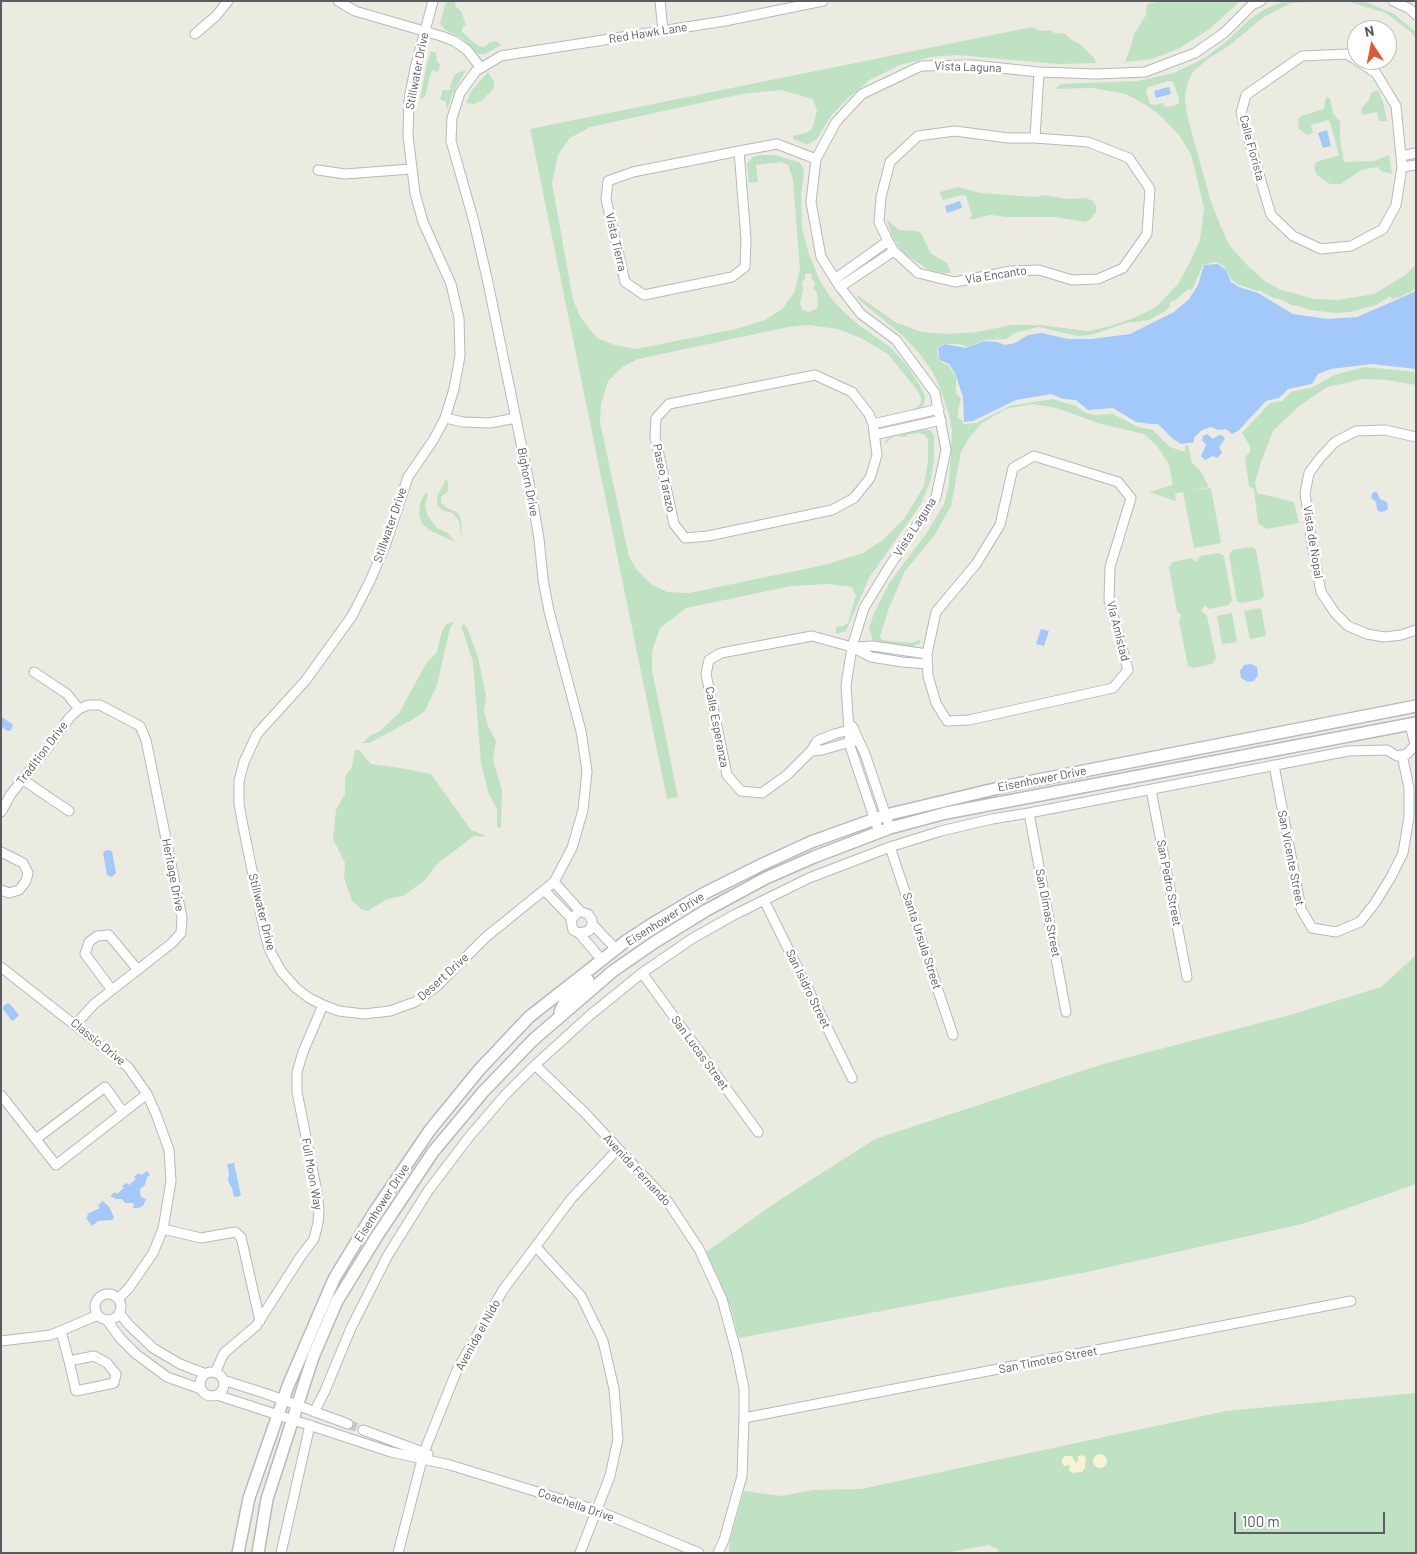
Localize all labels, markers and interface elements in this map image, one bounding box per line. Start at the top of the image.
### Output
street label: Red Hawk Lane [608,20,688,46]
north arrow [1347,20,1397,70]
text: N [1363,22,1375,40]
street label: Stillwater Drive [402,31,432,111]
street label: Vista Laguna [934,59,1002,75]
street label: Calle Florista [1236,114,1268,182]
street label: Vista Tierra [602,211,630,273]
street label: Via Encanto [964,263,1028,287]
street label: Paseo Tarazo [650,443,678,513]
street label: Bighorn Drive [514,446,542,518]
street label: Stillwater Drive [370,485,410,565]
street label: Vista Laguna [891,495,939,559]
street label: Vista de Nopal [1300,504,1326,580]
street label: Via Amistad [1104,599,1132,663]
street label: Calle Esperanza [702,685,732,769]
street label: Tradition Drive [13,718,71,788]
street label: Eisenhower Drive [996,763,1088,795]
street label: San Vicente Street [1275,809,1307,907]
street label: Heritage Drive [159,837,187,913]
street label: San Pedro Street [1154,839,1184,927]
street label: San Dimas Street [1032,868,1064,958]
street label: Stillwater Drive [246,872,278,952]
street label: Eisenhower Drive [623,889,707,949]
street label: Santa Ursula Street [900,891,944,991]
street label: San Isidro Street [783,947,833,1031]
street label: Desert Drive [414,950,472,1004]
street label: San Lucas Street [668,1013,732,1093]
street label: Classic Drive [68,1016,128,1068]
street label: Avenida Fernando [600,1131,674,1209]
street label: Full Moon Way [299,1137,325,1211]
street label: Eisenhower Drive [351,1161,413,1245]
street label: Avenida el Nido [452,1297,504,1373]
street label: San Timoteo Street [997,1343,1099,1377]
street label: Coachella Drive [536,1485,616,1525]
scale bar [1237,1502,1388,1534]
text: 100 m [1242,1512,1280,1530]

